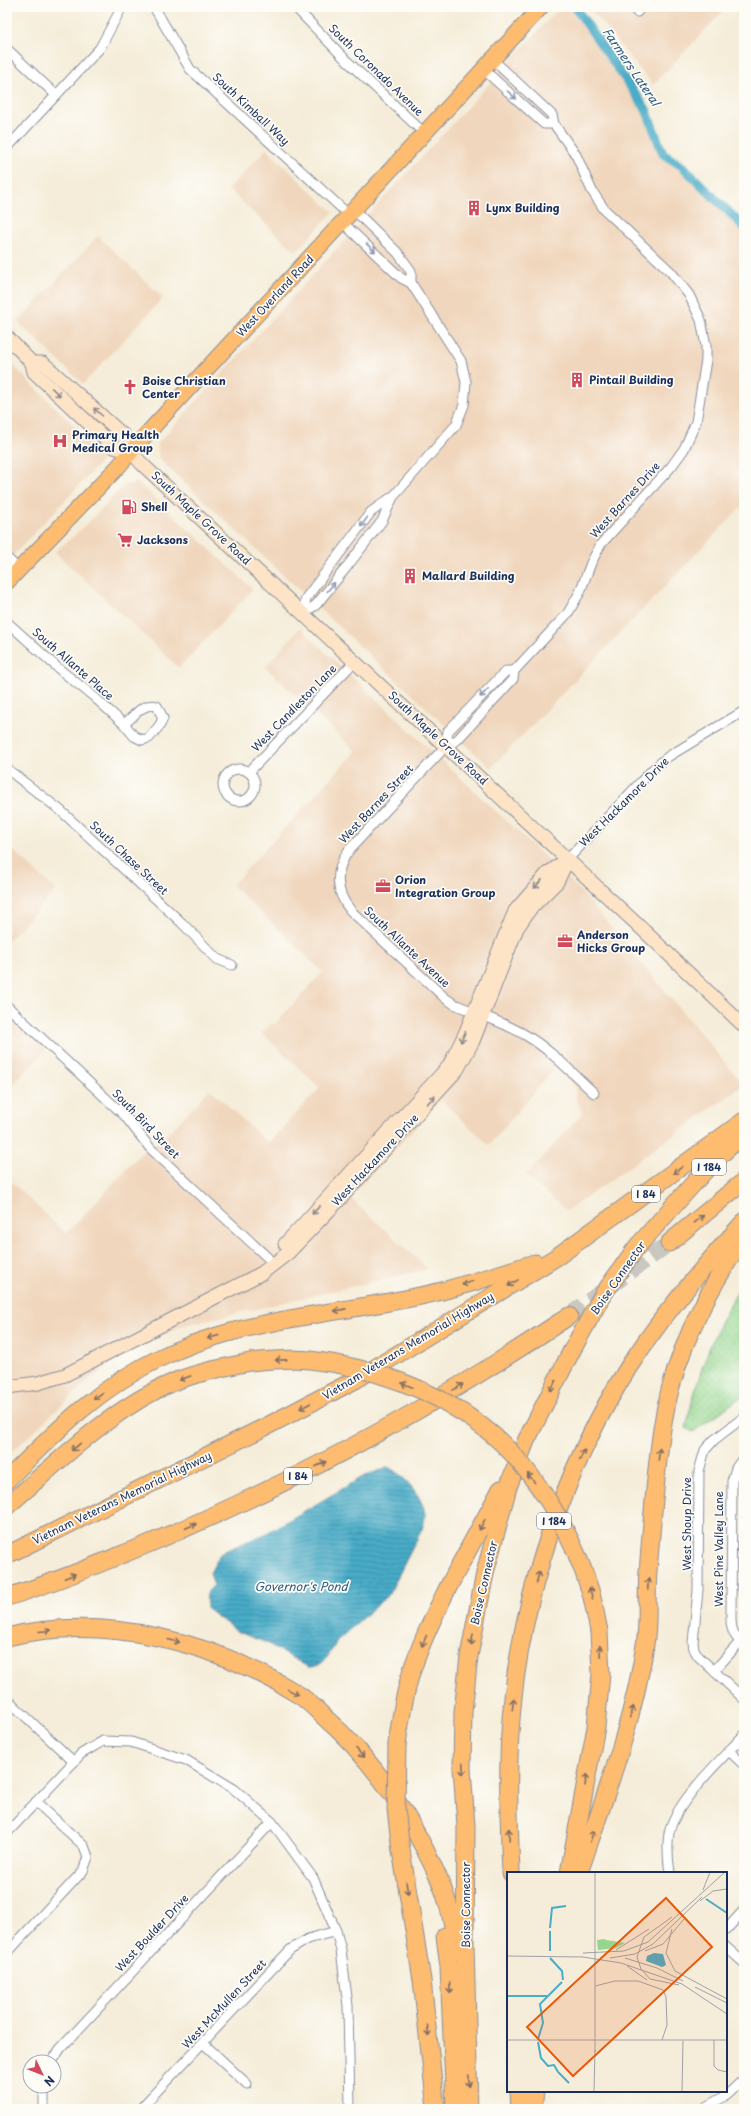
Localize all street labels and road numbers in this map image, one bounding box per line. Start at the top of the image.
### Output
street label: South Coronado Avenue [325,20,428,119]
street label: South Kimball Way [209,68,294,149]
street label: West Overland Road [232,251,317,341]
street label: West Barnes Drive [586,457,664,542]
street label: South Maple Grove Road [148,467,255,569]
street label: South Allante Place [29,623,118,704]
street label: West Candleston Lane [247,660,340,755]
street label: South Maple Grove Road [385,687,492,789]
street label: West Hackamore Drive [575,753,673,850]
street label: West Barnes Street [334,760,417,847]
street label: South Chase Street [86,817,173,899]
street label: South Allante Avenue [361,902,454,991]
street label: South Bird Street [109,1085,184,1163]
street label: West Hackamore Drive [327,1110,422,1210]
road number: I 184 [692,1159,726,1175]
road number: I 84 [632,1186,660,1202]
street label: Boise Connector [586,1237,650,1318]
street label: Vietnam Veterans Memorial Highway [319,1287,497,1404]
street label: Vietnam Veterans Memorial Highway [29,1447,214,1548]
road number: I 84 [284,1468,312,1484]
street label: West Shoup Drive [678,1477,695,1571]
street label: West Pine Valley Lane [710,1491,727,1607]
road number: I 184 [537,1513,571,1529]
street label: Boise Connector [465,1538,502,1627]
street label: Boise Connector [457,1861,474,1948]
street label: West Boulder Drive [111,1890,192,1975]
street label: West McMullen Street [178,1955,270,2052]

